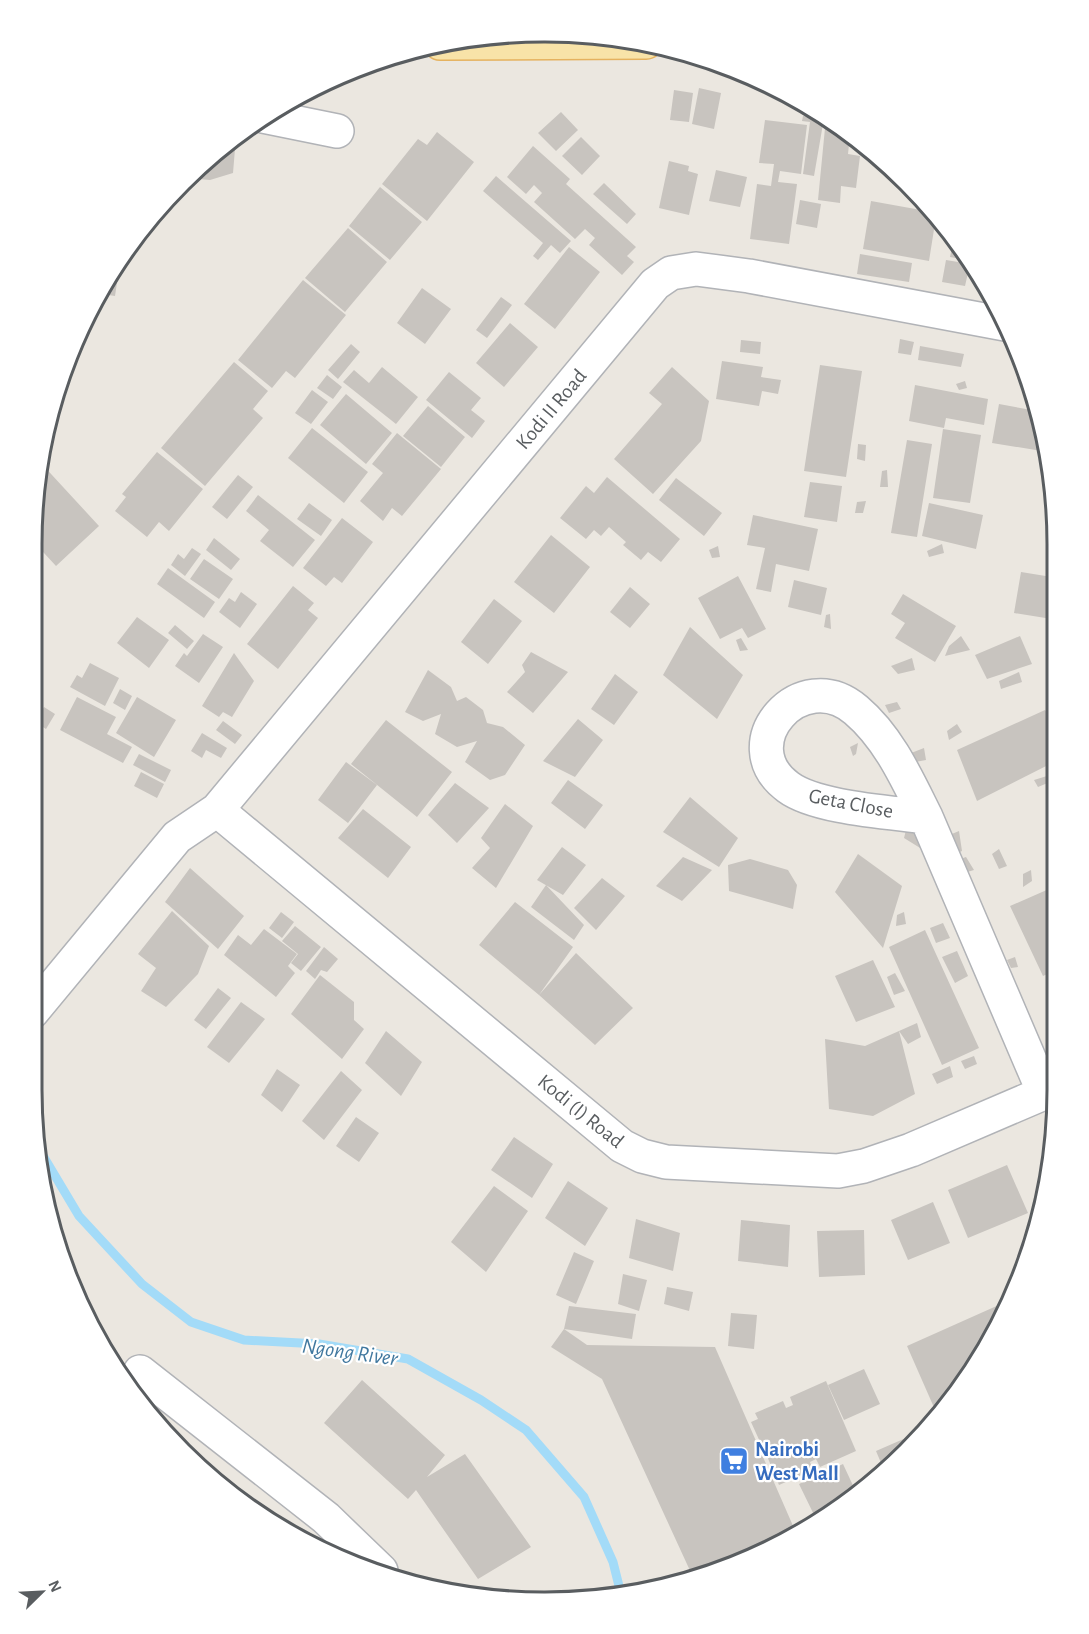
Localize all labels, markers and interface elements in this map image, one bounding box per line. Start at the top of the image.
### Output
street label: Kodi II Road [512,365,591,453]
street label: Geta Close [807,785,895,822]
street label: Kodi (I) Road [534,1070,628,1152]
water label: Ngong River [301,1334,400,1370]
place label: Nairobi West Mall [755,1439,839,1484]
supermarket icon: Nairobi West Mall [718,1445,750,1477]
north arrow [12,1562,72,1622]
text: N [45,1578,64,1595]

